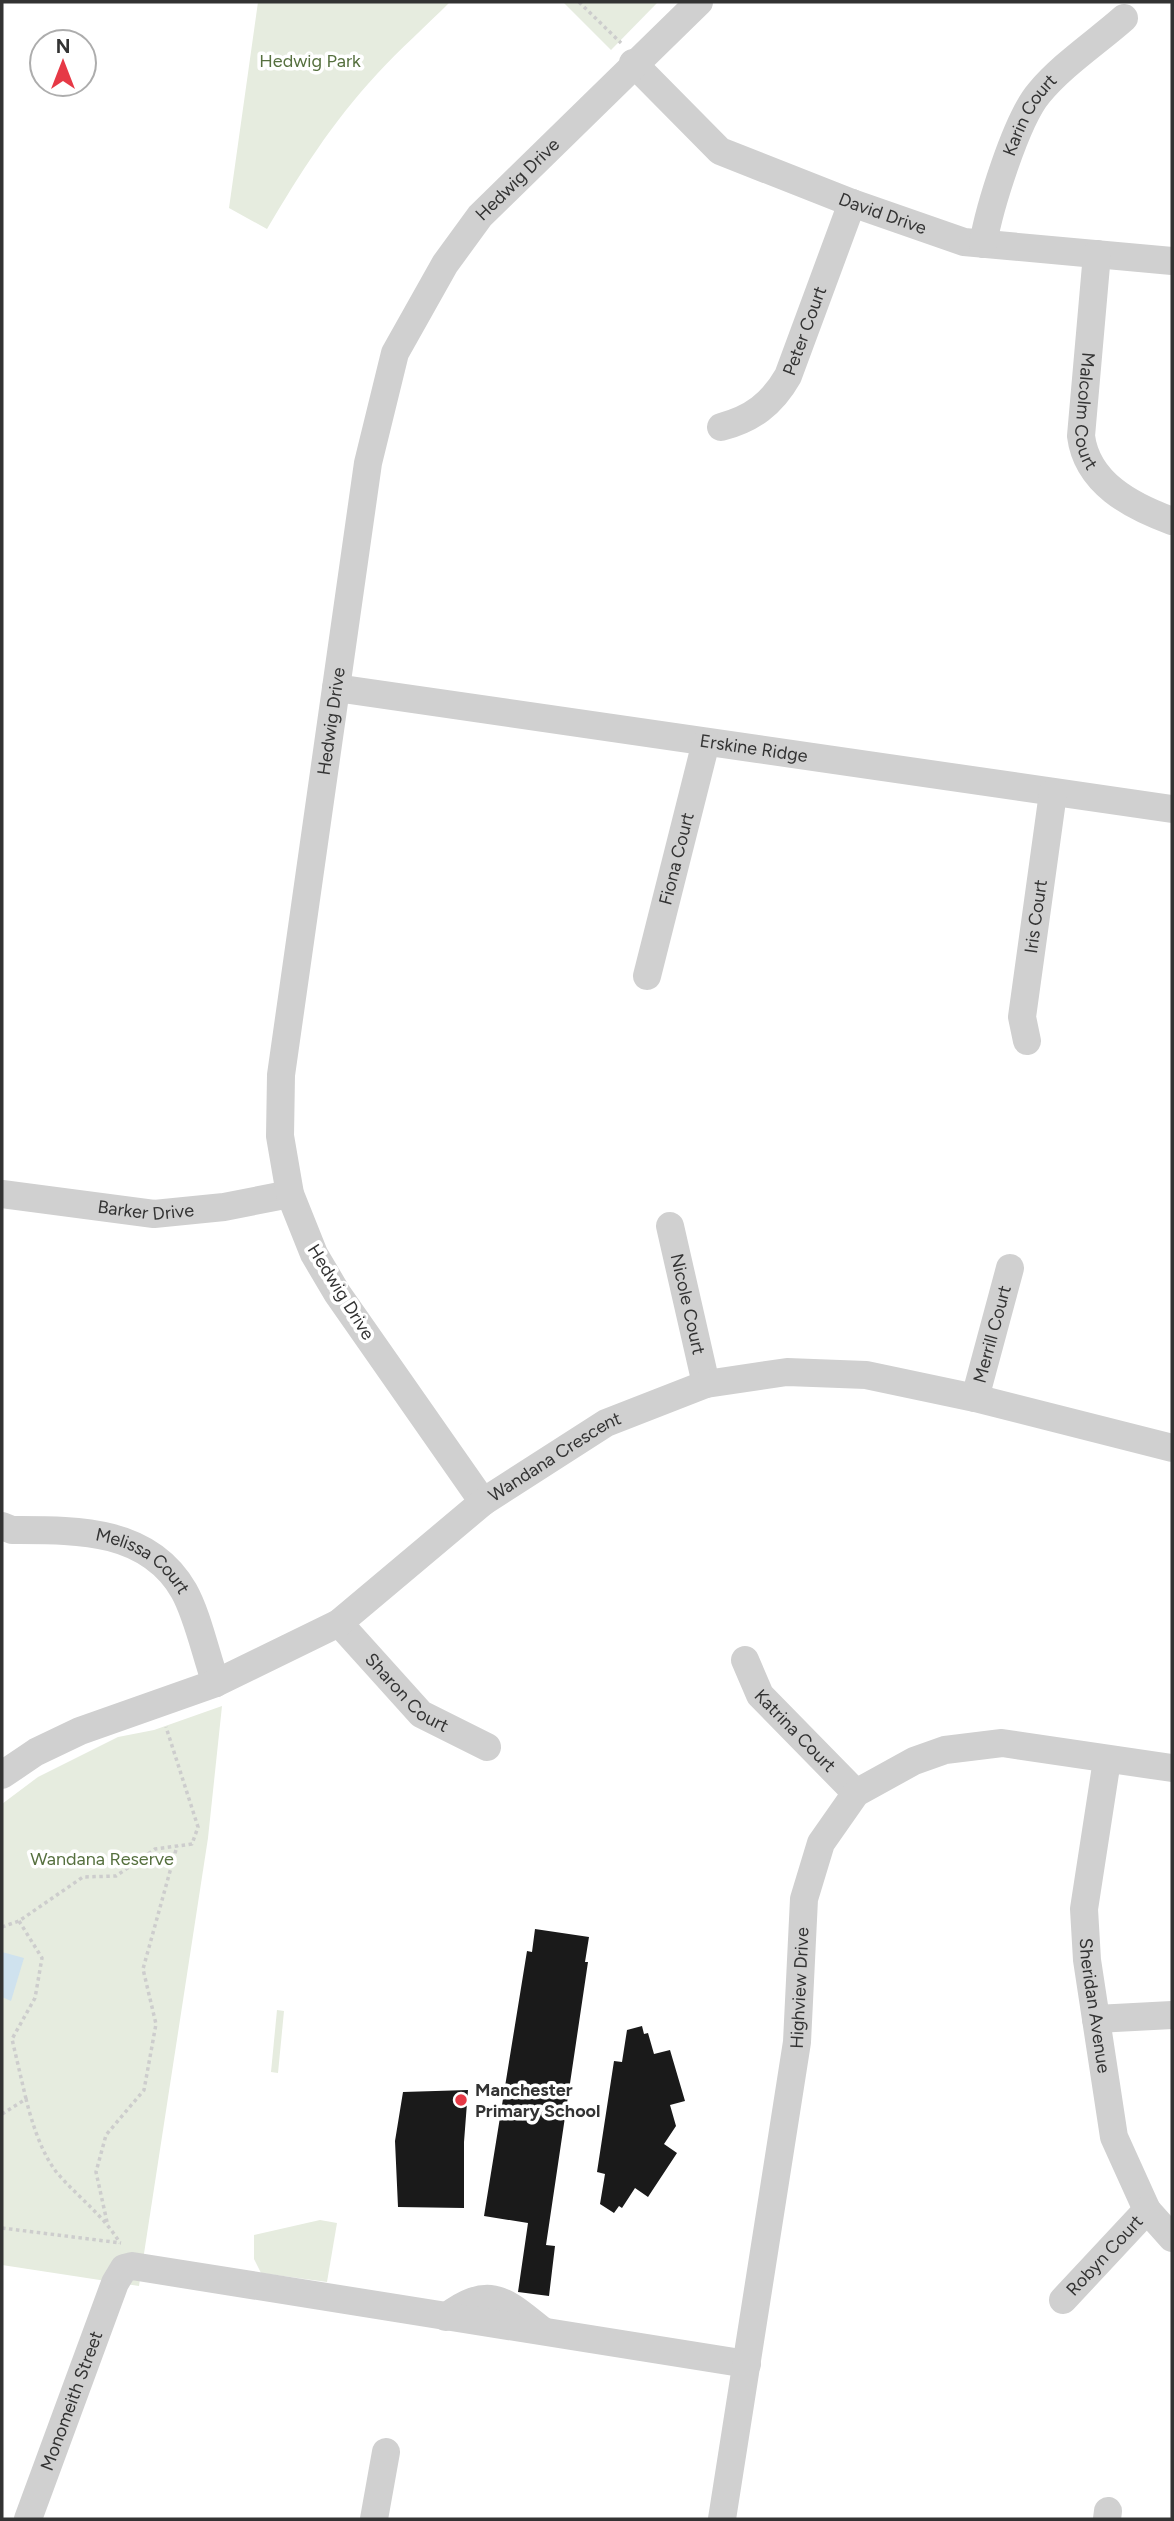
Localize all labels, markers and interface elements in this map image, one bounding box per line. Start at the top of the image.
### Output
north arrow [28,28,98,98]
text: N [56,35,70,58]
park label: Hedwig Park [259,50,361,72]
street label: Karin Court [998,69,1062,159]
street label: Hedwig Drive [471,133,564,225]
street label: David Drive [835,188,930,239]
street label: Peter Court [778,283,831,379]
street label: Malcolm Court [1070,351,1102,474]
street label: Hedwig Drive [313,666,350,777]
street label: Erskine Ridge [698,730,809,767]
street label: Fiona Court [654,810,699,907]
street label: Iris Court [1020,878,1052,955]
street label: Barker Drive [96,1196,195,1225]
street label: Hedwig Drive [303,1240,379,1344]
street label: Nicole Court [666,1251,710,1357]
street label: Merrill Court [969,1283,1016,1386]
street label: Wandana Crescent [484,1407,624,1507]
street label: Melissa Court [94,1523,194,1598]
street label: Sharon Court [360,1648,452,1737]
street label: Katrina Court [750,1685,840,1777]
park label: Wandana Reserve [30,1848,174,1870]
street label: Highview Drive [786,1926,814,2049]
street label: Sheridan Avenue [1075,1937,1115,2075]
place label: Manchester Primary School [475,2079,600,2122]
marker: Manchester Primary School [453,2092,469,2108]
street label: Robyn Court [1062,2210,1148,2300]
street label: Monomeith Street [36,2328,107,2474]

